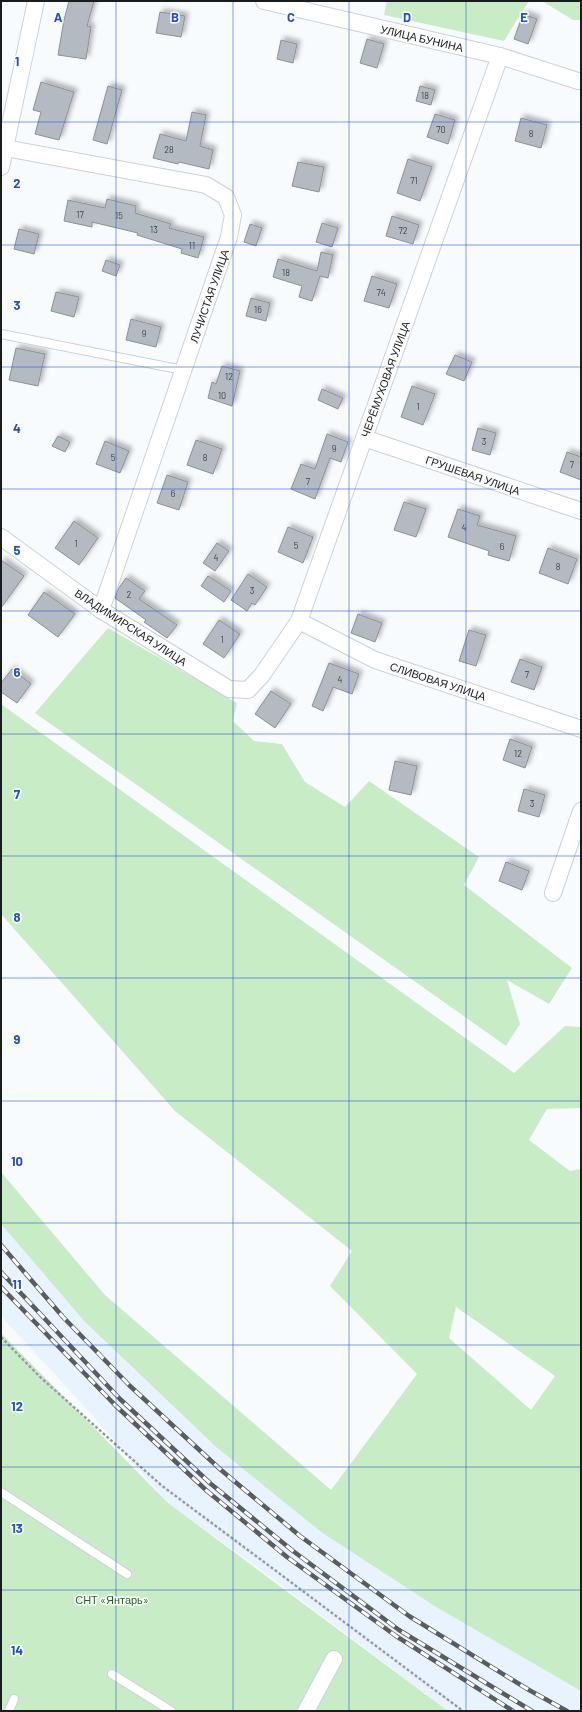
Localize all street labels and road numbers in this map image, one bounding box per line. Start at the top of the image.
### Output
street label: УЛИЦА БУНИНА [379,22,465,54]
street label: ЛУЧИСТАЯ УЛИЦА [187,247,231,344]
street label: ЧЕРЁМУХОВАЯ УЛИЦА [358,319,412,439]
street label: ГРУШЕВАЯ УЛИЦА [424,453,523,497]
street label: ВЛАДИМИРСКАЯ УЛИЦА [73,586,190,668]
street label: СЛИВОВАЯ УЛИЦА [388,659,488,703]

